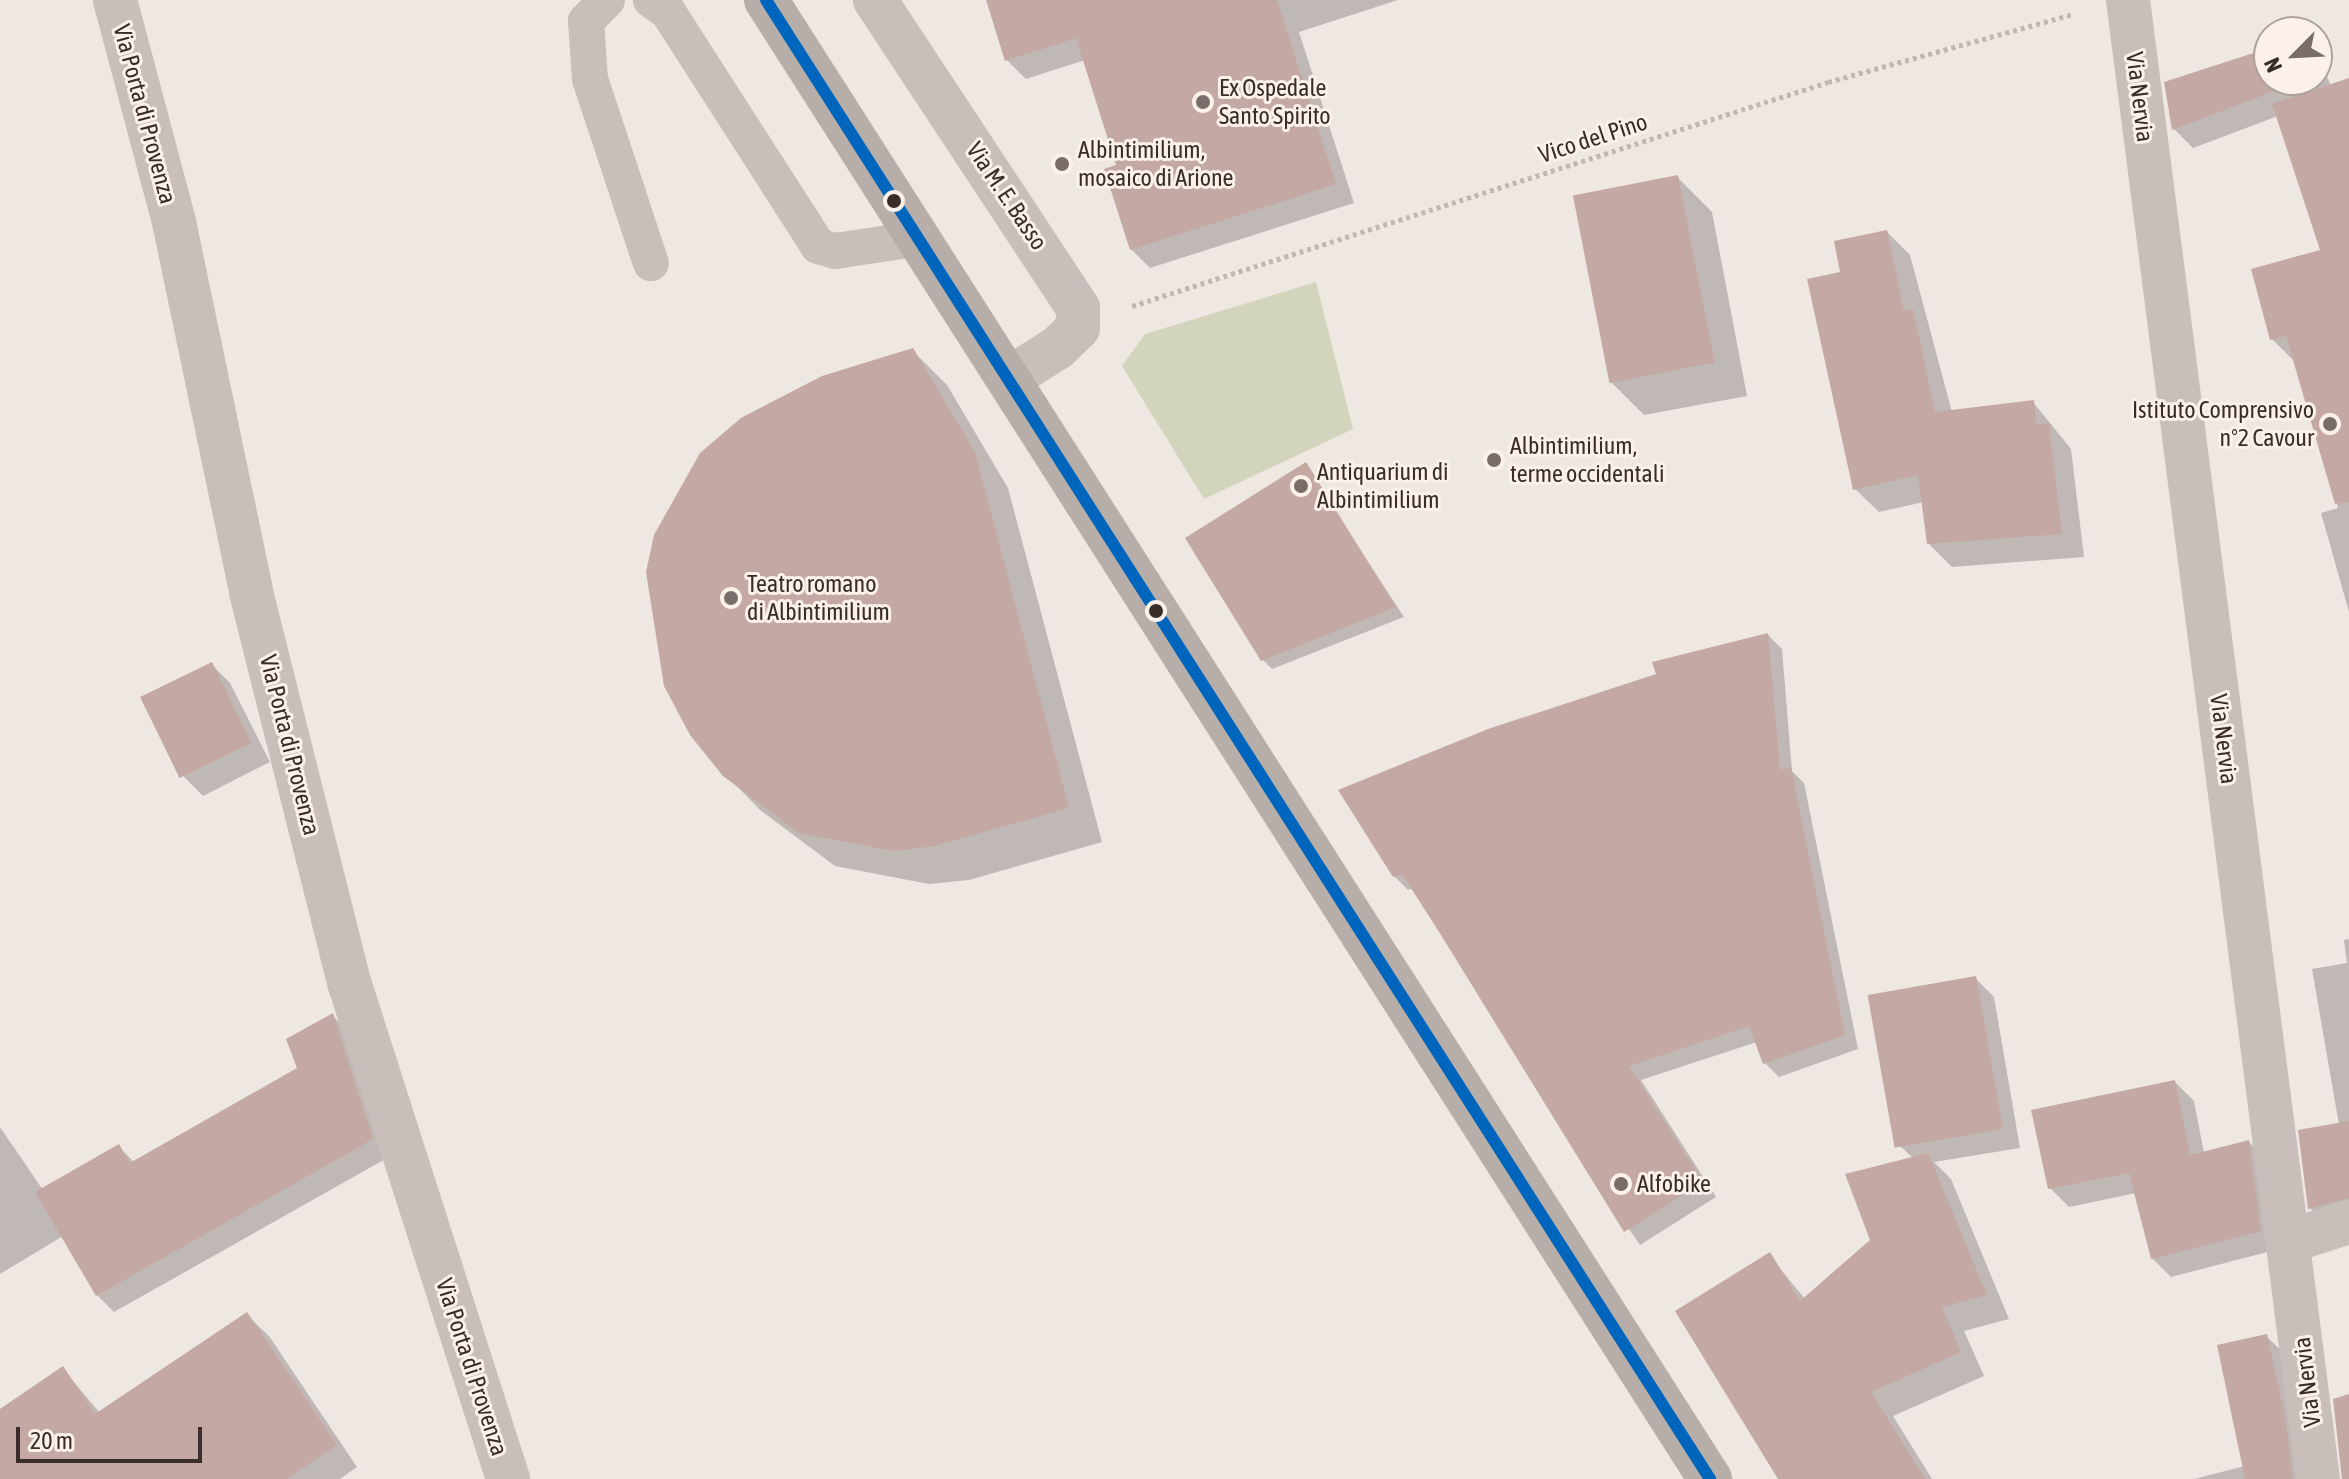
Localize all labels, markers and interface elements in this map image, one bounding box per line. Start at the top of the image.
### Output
north arrow [2253,16,2333,96]
street label: Via Porta di Provenza [107,21,183,207]
street label: Via Nervia [2120,50,2160,144]
text: N [2258,54,2287,76]
place label: Ex Ospedale Santo Spirito [1219,74,1331,130]
marker: Ex Ospedale Santo Spirito [1194,93,1212,111]
street label: Vico del Pino [1535,107,1651,169]
place label: Albintimilium, mosaico di Arione [1078,136,1234,192]
street label: Via M. E. Basso [960,137,1054,255]
marker: Albintimilium, mosaico di Arione [1053,155,1071,173]
unlabelled marker [886,193,902,209]
place label: Istituto Comprensivo n°2 Cavour [2132,396,2314,452]
marker: Istituto Comprensivo n°2 Cavour [2321,415,2339,433]
place label: Albintimilium, terme occidentali [1510,432,1665,488]
marker: Albintimilium, terme occidentali [1485,451,1503,469]
place label: Antiquarium di Albintimilium [1317,458,1449,514]
marker: Antiquarium di Albintimilium [1292,477,1310,495]
place label: Teatro romano di Albintimilium [747,570,890,626]
marker: Teatro romano di Albintimilium [722,589,740,607]
unlabelled marker [1148,603,1164,619]
street label: Via Porta di Provenza [254,652,326,838]
street label: Via Nervia [2204,692,2244,786]
place label: Alfobike [1637,1170,1711,1198]
marker: Alfobike [1612,1175,1630,1193]
street label: Via Porta di Provenza [430,1275,514,1459]
street label: Via Nervia [2287,1335,2327,1429]
scale bar [20,1411,206,1461]
text: 20 m [30,1427,73,1454]

